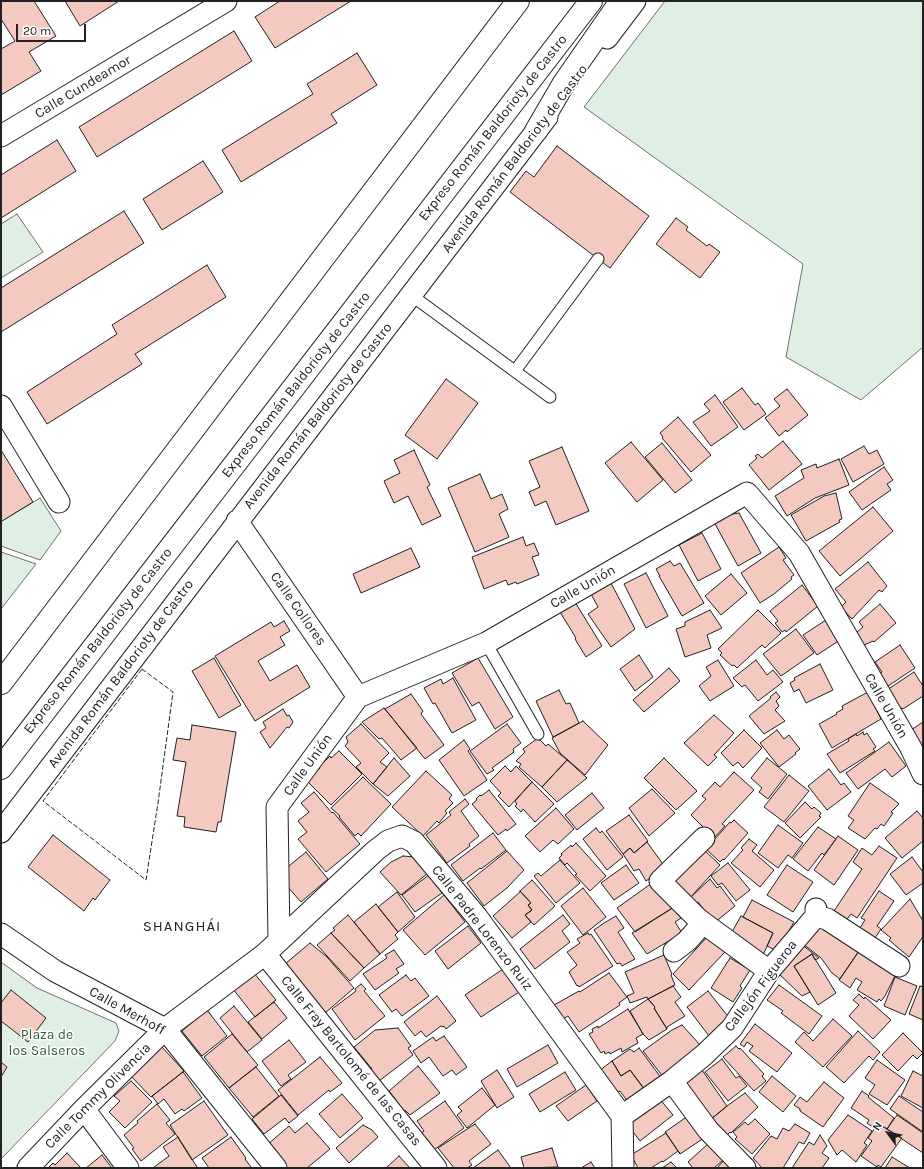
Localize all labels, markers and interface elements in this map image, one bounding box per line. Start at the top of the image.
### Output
scale bar [18,16,88,42]
text: 20 m [23,24,51,38]
street label: Expreso Román Baldorioty de Castro [415,32,571,224]
street label: Calle Cundeamor [32,52,134,122]
street label: Avenida Román Baldorioty de Castro [439,62,591,256]
street label: Expreso Román Baldorioty de Castro [218,289,374,481]
street label: Avenida Román Baldorioty de Castro [240,320,396,512]
street label: Expreso Román Baldorioty de Castro [20,545,176,737]
street label: Calle Unión [547,562,619,612]
street label: Calle Collores [266,569,330,649]
street label: Avenida Román Baldorioty de Castro [45,577,197,771]
street label: Calle Unión [861,670,911,742]
street label: Calle Unión [280,731,336,799]
street label: Calle Padre Lorenzo Ruiz [428,862,536,994]
district label: SHANGHÁI [143,918,221,936]
street label: Callejón Figueroa [721,937,801,1035]
street label: Calle Fray Bartolomé de las Casas [277,973,425,1149]
street label: Calle Merhoff [86,983,168,1039]
park label: Plaza de los Salseros [9,1027,85,1060]
street label: Calle Tommy Olivencia [41,1039,155,1153]
north arrow [868,1113,908,1153]
text: N [870,1119,885,1133]

